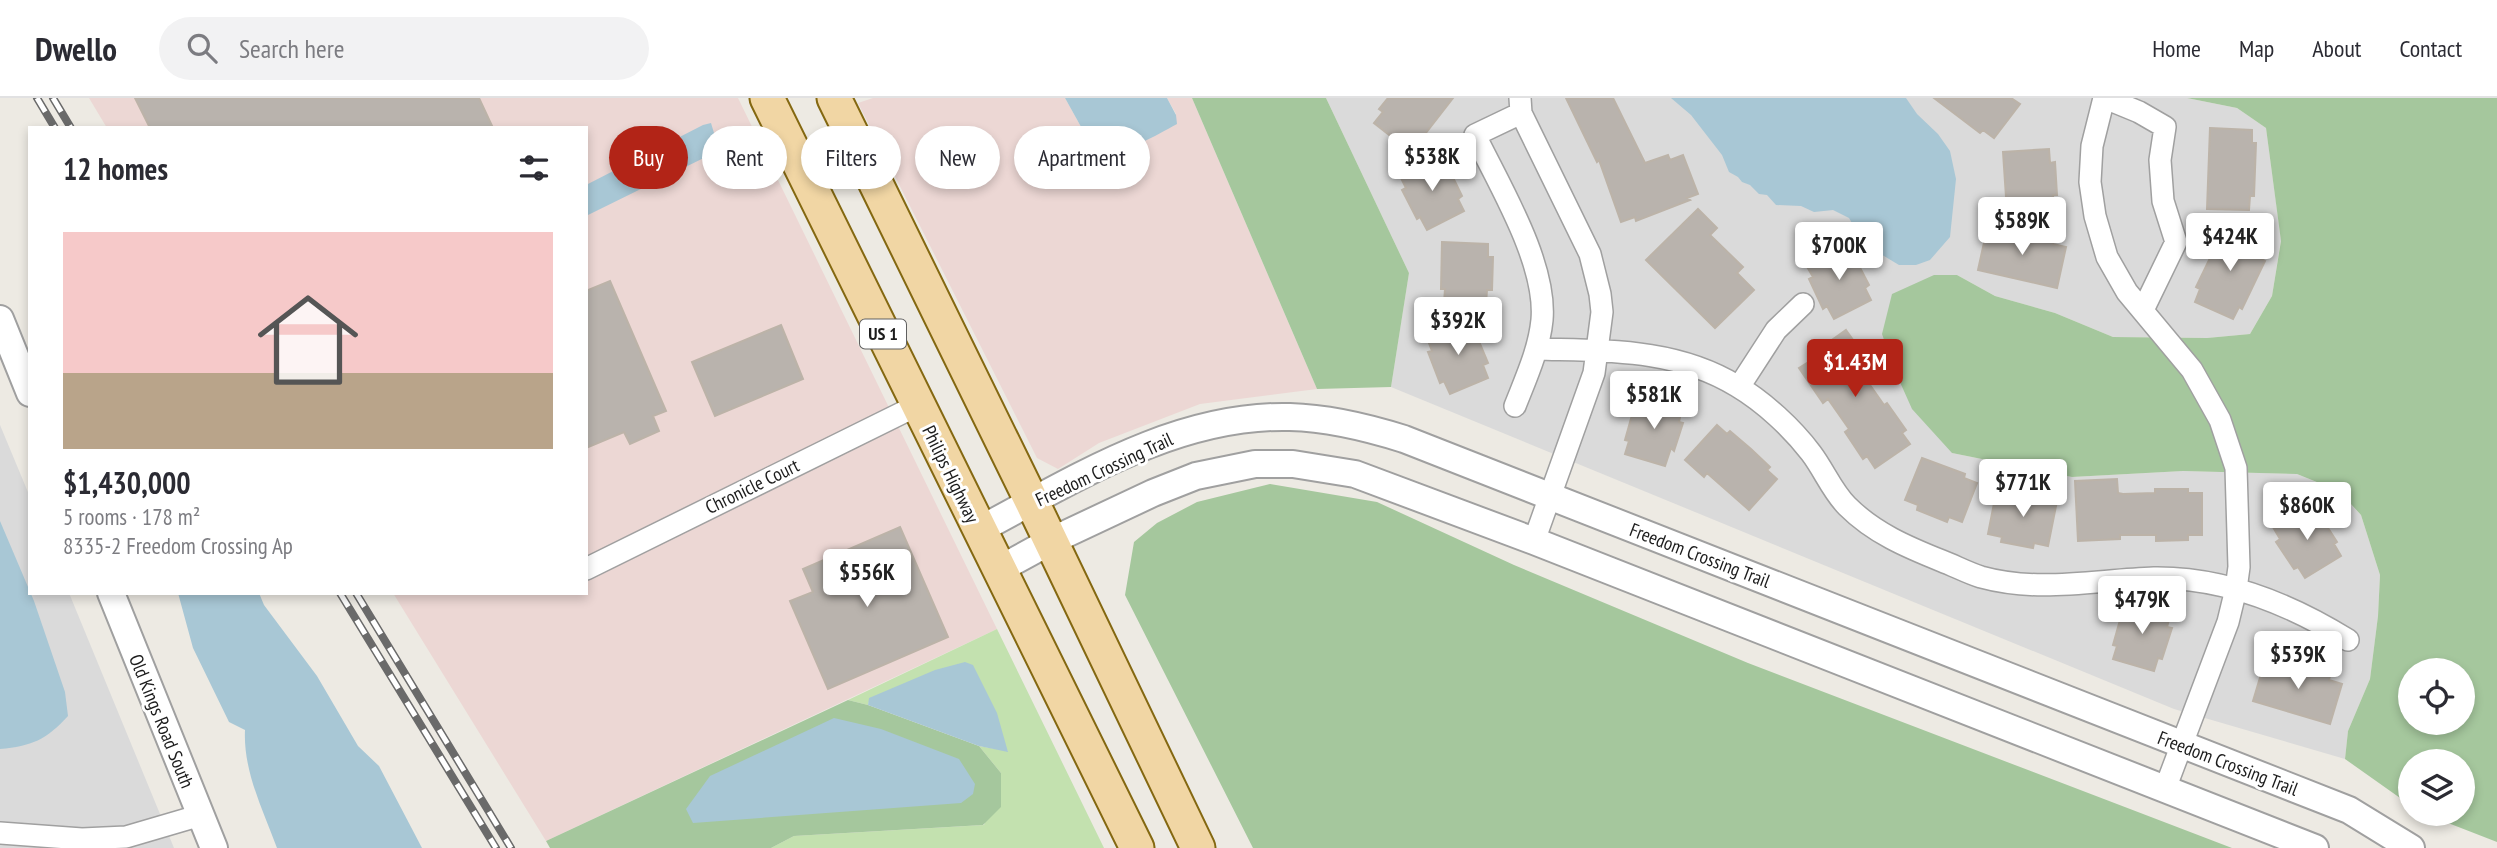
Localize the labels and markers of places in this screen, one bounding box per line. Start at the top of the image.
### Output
pin: $538K [1383,134,1481,193]
pin: $589K [1973,198,2071,257]
pin: $424K [2181,214,2279,273]
pin: $700K [1790,222,1888,282]
pin: $392K [1409,298,1507,357]
pin: $1.43M [1798,340,1912,399]
pin: $581K [1605,372,1703,431]
pin: $771K [1974,460,2072,519]
pin: $860K [2258,482,2356,542]
pin: $556K [818,550,916,609]
pin: $479K [2093,576,2191,636]
pin: $539K [2249,632,2347,691]

